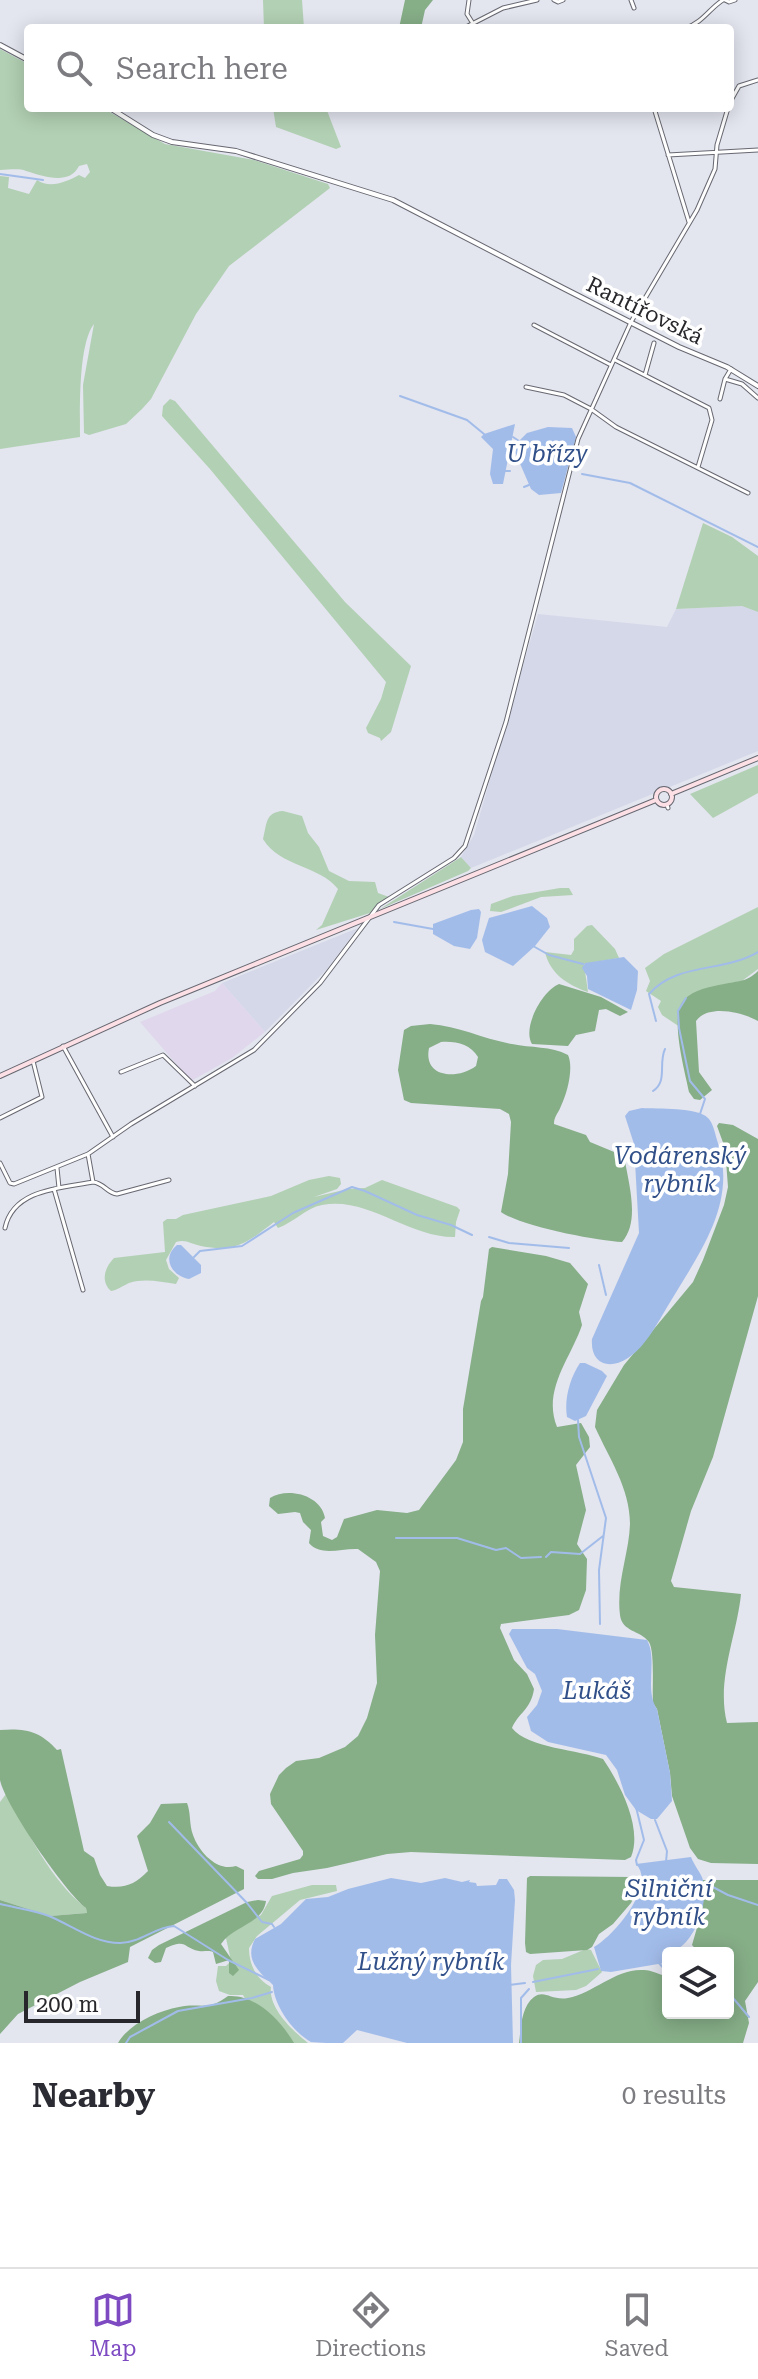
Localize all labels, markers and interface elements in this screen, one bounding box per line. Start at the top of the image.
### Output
search box [24,24,734,112]
icon: search [52,46,96,90]
text: Search here [116,51,288,86]
street label: Rantířovská [583,272,707,349]
water label: U břízy [507,440,588,468]
water label: Vodárenský rybník [614,1142,747,1198]
water label: Lukáš [562,1677,631,1705]
water label: Silniční rybník [625,1875,713,1931]
map controls [662,1947,734,2019]
button: layers [662,1947,734,2019]
water label: Lužný rybník [356,1948,505,1976]
scale bar [24,1987,140,2023]
text: 200 m [36,1992,99,2017]
text: Nearby [32,2075,155,2115]
text: 0 results [622,2080,726,2110]
tab: Map [89,2288,136,2361]
tab: Directions [315,2288,426,2361]
tab: Saved [605,2288,669,2361]

